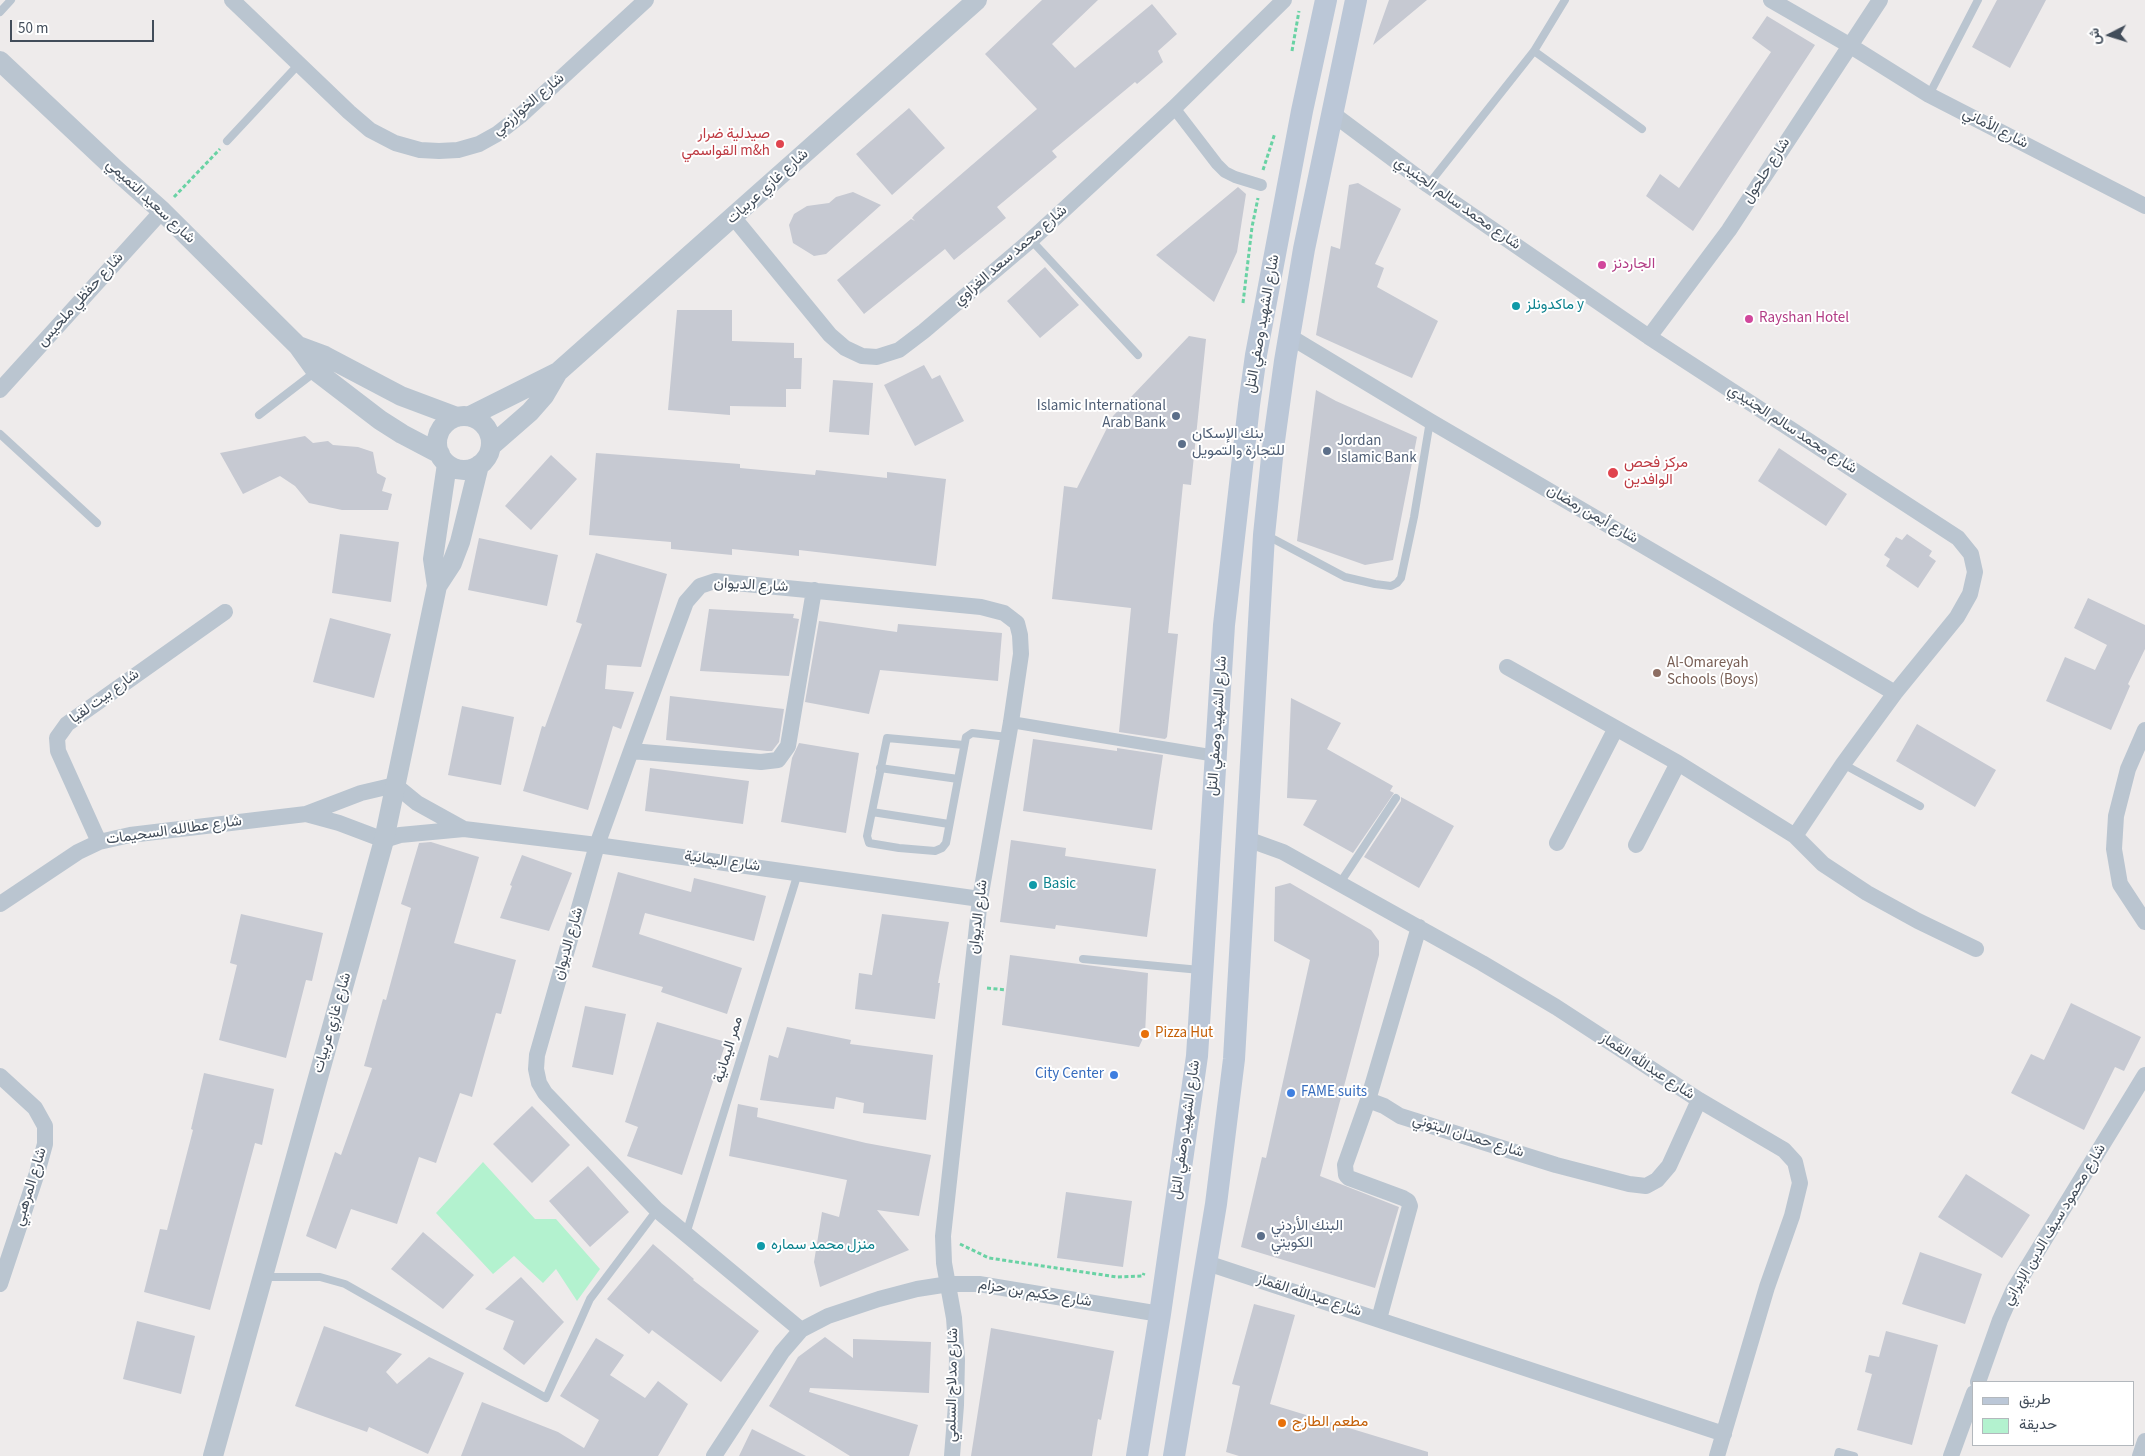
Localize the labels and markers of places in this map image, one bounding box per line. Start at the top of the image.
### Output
place label: صيدلية ضرار القواسمي m&h [681,126,770,161]
marker: صيدلية ضرار القواسمي m&h [774,138,786,150]
place label: الجاردنز [1612,256,1655,274]
marker: الجاردنز [1596,259,1608,271]
place label: ماكدونلز y [1526,297,1584,315]
marker: ماكدونلز y [1510,300,1522,312]
place label: Rayshan Hotel [1759,310,1849,328]
marker: Rayshan Hotel [1743,313,1755,325]
place label: Islamic International Arab Bank [1037,398,1166,433]
marker: Islamic International Arab Bank [1170,410,1182,422]
place label: بنك الإسكان للتجارة والتمويل [1192,426,1285,461]
place label: Jordan Islamic Bank [1337,433,1417,468]
marker: بنك الإسكان للتجارة والتمويل [1176,438,1188,450]
marker: Jordan Islamic Bank [1321,445,1333,457]
place label: مركز فحص الوافدين [1624,455,1688,490]
marker: مركز فحص الوافدين [1606,466,1620,480]
place label: Al-Omareyah Schools (Boys) [1667,655,1759,690]
marker: Al-Omareyah Schools (Boys) [1651,667,1663,679]
place label: Basic [1043,876,1076,894]
marker: Basic [1027,879,1039,891]
place label: Pizza Hut [1155,1025,1213,1043]
marker: Pizza Hut [1139,1028,1151,1040]
place label: City Center [1035,1066,1104,1084]
marker: City Center [1108,1069,1120,1081]
place label: FAME suits [1301,1084,1367,1102]
marker: FAME suits [1285,1087,1297,1099]
place label: البنك الأردني الكويتي [1271,1218,1343,1253]
marker: البنك الأردني الكويتي [1255,1230,1267,1242]
place label: منزل محمد سماره [771,1237,875,1255]
marker: منزل محمد سماره [755,1240,767,1252]
place label: مطعم الطازج [1292,1414,1368,1432]
marker: مطعم الطازج [1276,1417,1288,1429]

